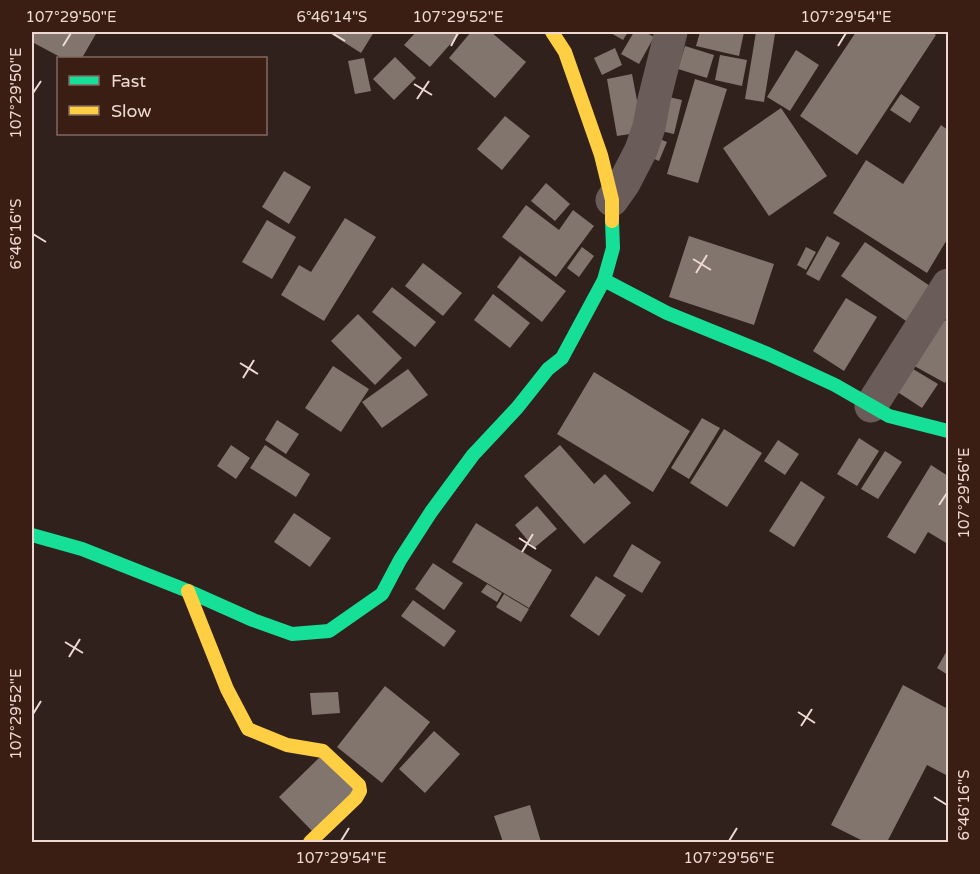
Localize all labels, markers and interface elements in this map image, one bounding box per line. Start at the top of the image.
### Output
text: 107°29'50"E [26,8,116,26]
text: 6°46'14"S [297,8,367,26]
text: 107°29'52"E [413,8,503,26]
text: 107°29'54"E [801,8,891,26]
text: 107°29'50"E [7,48,25,138]
legend [57,57,267,135]
text: Fast [111,70,146,92]
text: Slow [111,100,152,122]
text: 6°46'16"S [7,199,25,269]
text: 107°29'56"E [955,448,973,538]
text: 107°29'52"E [7,669,25,759]
text: 6°46'16"S [955,770,973,840]
text: 107°29'54"E [296,849,386,867]
text: 107°29'56"E [684,849,774,867]

